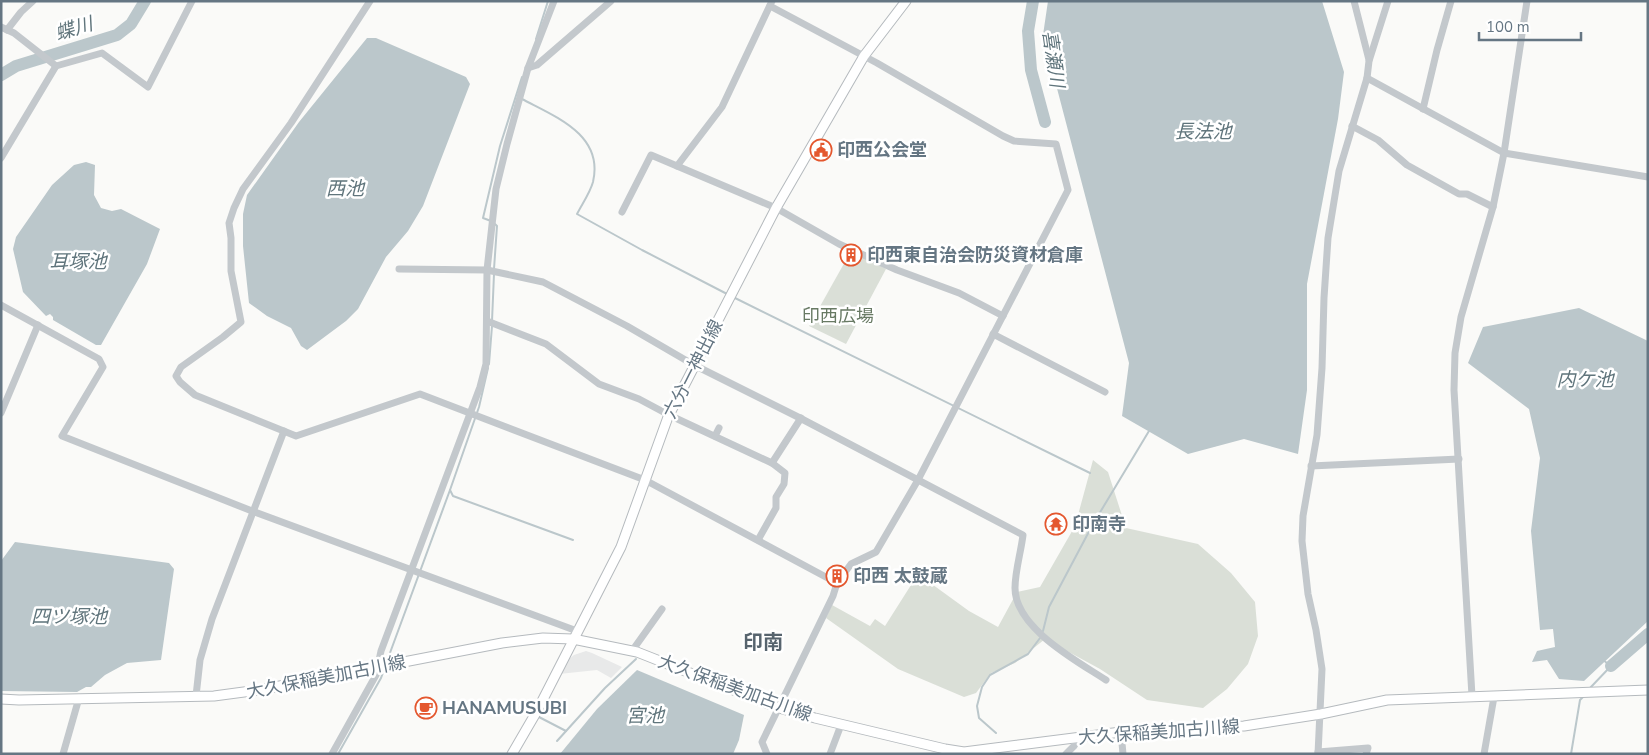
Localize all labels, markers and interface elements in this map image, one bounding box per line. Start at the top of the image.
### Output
water label: 蝶川 [52,10,98,47]
scale bar [1479,10,1582,42]
text: 100 m [1486,17,1530,37]
water label: 喜瀬川 [1036,29,1070,91]
water label: 長法池 [1174,119,1233,145]
public building icon: 印西公会堂 [809,138,833,162]
place label: 印西公会堂 [837,138,927,162]
water label: 西池 [326,176,366,202]
building icon: 印西東自治会防災資材倉庫 [839,243,863,267]
place label: 印西東自治会防災資材倉庫 [867,243,1083,267]
water label: 耳塚池 [49,249,108,275]
park label: 印西広場 [802,304,874,328]
street label: 六分一神出線 [658,315,728,423]
water label: 内ケ池 [1556,367,1615,393]
temple icon: 印南寺 [1044,512,1068,536]
place label: 印南寺 [1072,512,1126,536]
building icon: 印西 太鼓蔵 [825,564,849,588]
place label: 印西 太鼓蔵 [853,564,948,588]
water label: 四ツ塚池 [31,604,109,630]
district label: 印南 [743,629,783,656]
street label: 大久保稲美加古川線 [655,649,815,727]
street label: 大久保稲美加古川線 [244,650,408,704]
cafe icon: HANAMUSUBI [414,696,438,720]
place label: HANAMUSUBI [442,696,567,720]
water label: 宮池 [626,703,666,729]
street label: 大久保稲美加古川線 [1077,714,1241,750]

